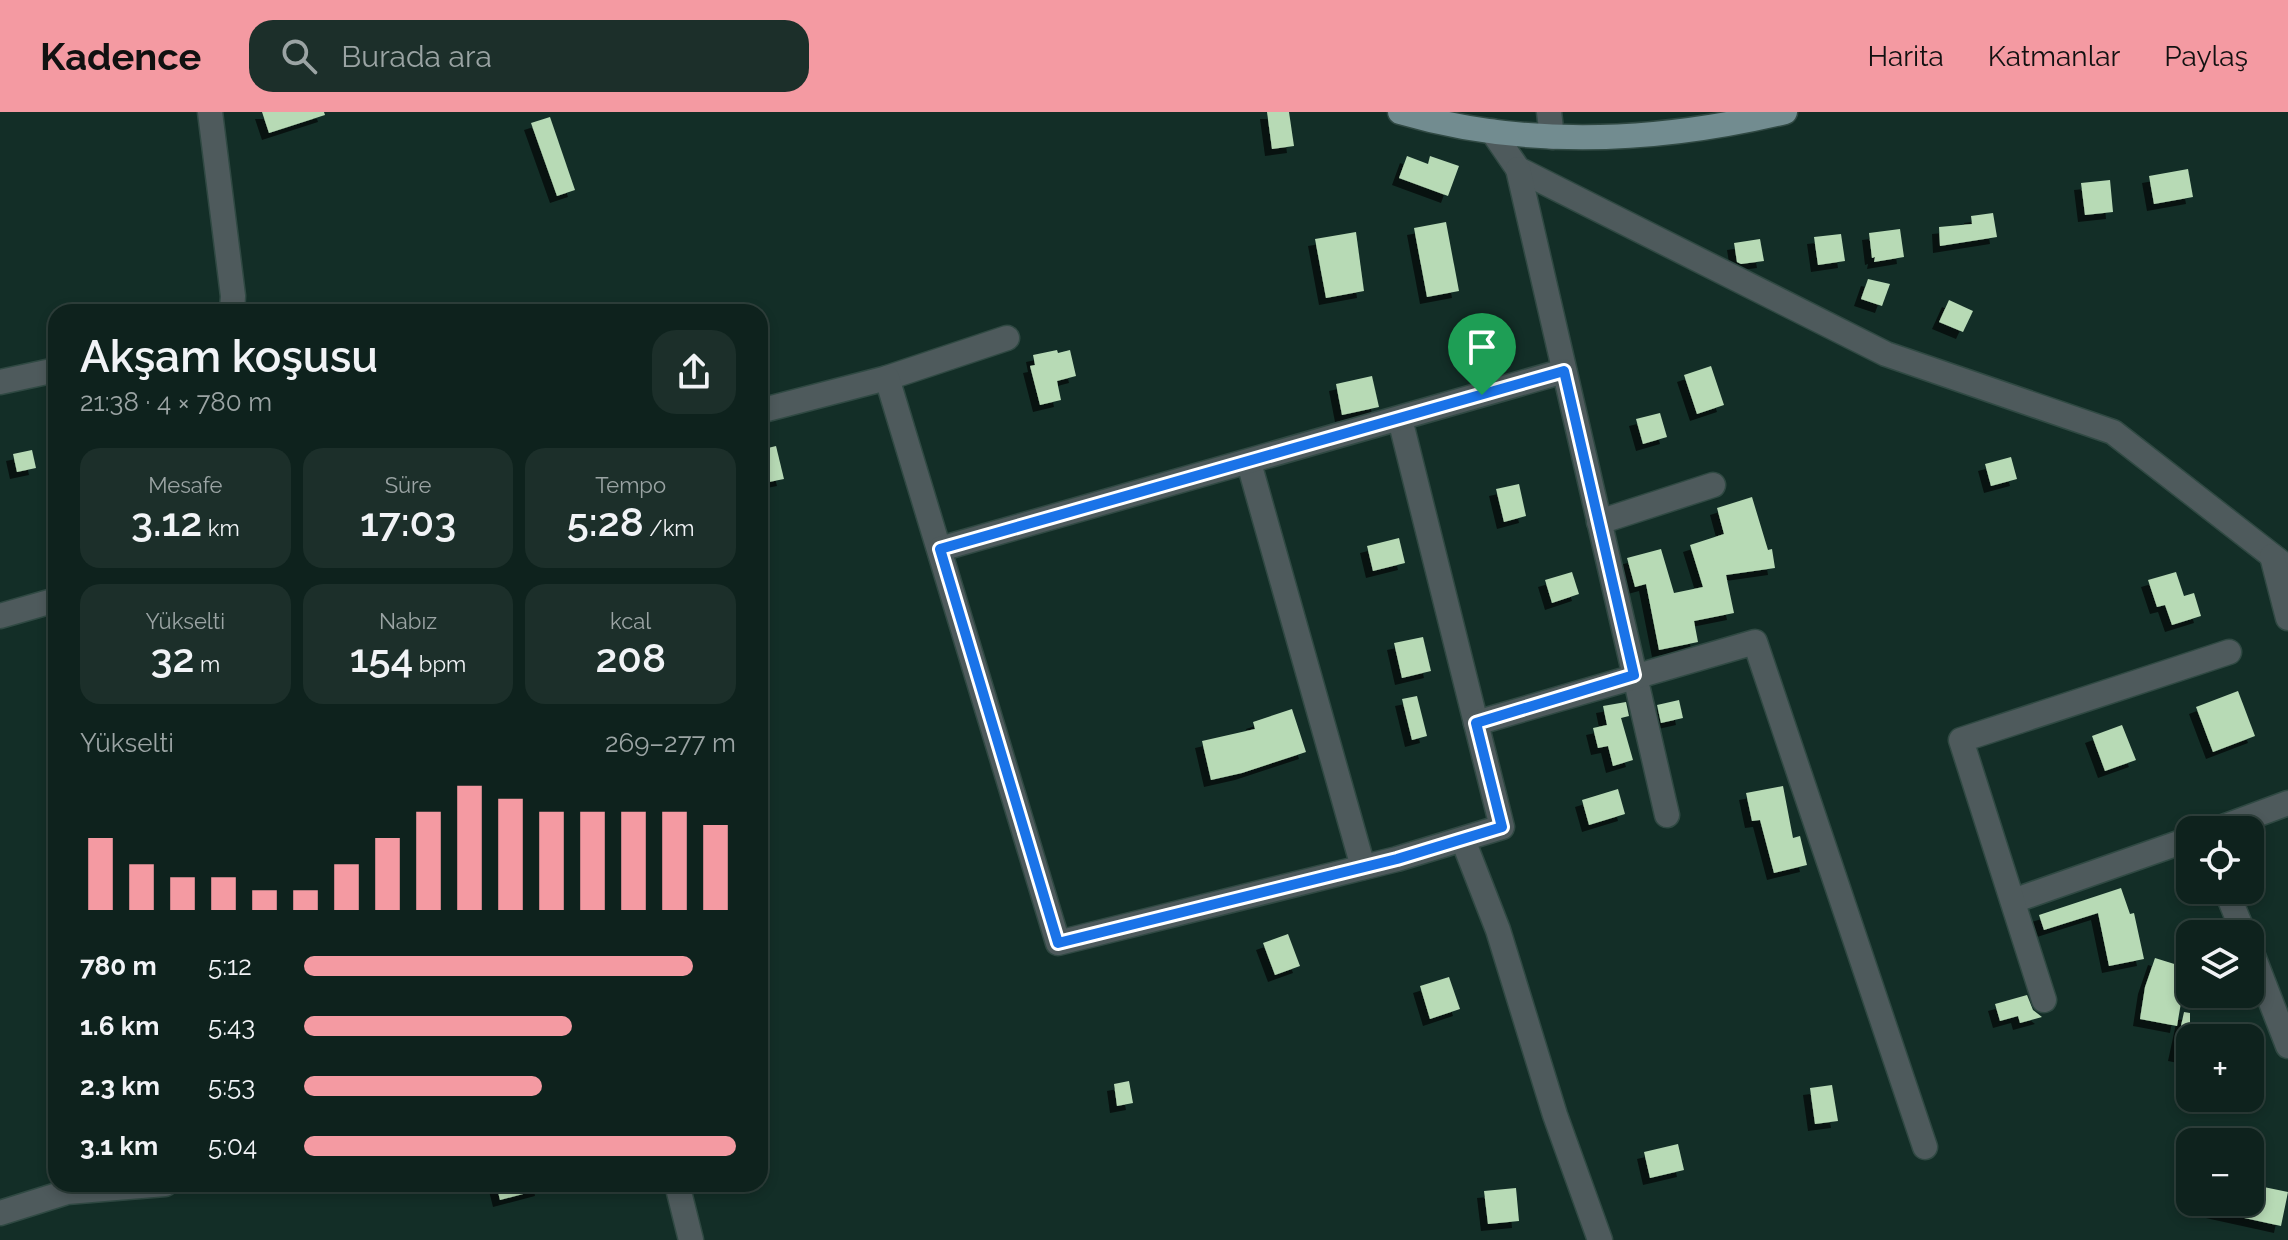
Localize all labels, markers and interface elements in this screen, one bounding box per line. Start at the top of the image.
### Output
search box [249,20,809,92]
text: Kadence [40,34,201,79]
icon: search [277,34,321,78]
text: Burada ara [341,39,492,74]
text: Harita [1867,40,1944,73]
text: Katmanlar [1988,40,2120,73]
text: Paylaş [2164,40,2248,73]
pin [1448,313,1516,395]
icon: arrive [1460,325,1504,369]
button: share [652,330,736,414]
text: Akşam koşusu [80,331,378,382]
text: 21:38 · 4 × 780 m [80,387,272,417]
text: Mesafe [148,472,223,498]
text: Süre [385,472,431,498]
text: Tempo [595,472,666,498]
text: 3.12 [131,498,202,545]
text: 17:03 [360,498,456,545]
text: 5:28 [567,498,644,545]
text: km [202,515,240,541]
text: /km [644,515,695,541]
text: Yükselti [146,608,225,634]
text: Nabız [379,608,437,634]
text: kcal [610,608,651,634]
text: 32 [150,634,194,681]
text: 154 [350,634,413,681]
text: 208 [595,634,666,681]
text: m [194,651,220,677]
text: bpm [413,651,466,677]
text: Yükselti [80,728,174,758]
text: 269–277 m [605,728,736,758]
map controls [2176,816,2264,1216]
button: locate [2176,816,2264,904]
button: layers [2176,920,2264,1008]
text: 780 m [80,951,157,981]
text: 5:12 [208,951,252,981]
text: 1.6 km [80,1011,159,1041]
text: 5:43 [208,1011,255,1041]
button: + [2176,1024,2264,1112]
text: 2.3 km [80,1071,160,1101]
text: 5:53 [208,1071,255,1101]
button: − [2176,1128,2264,1216]
text: 3.1 km [80,1131,158,1161]
text: 5:04 [208,1131,257,1161]

